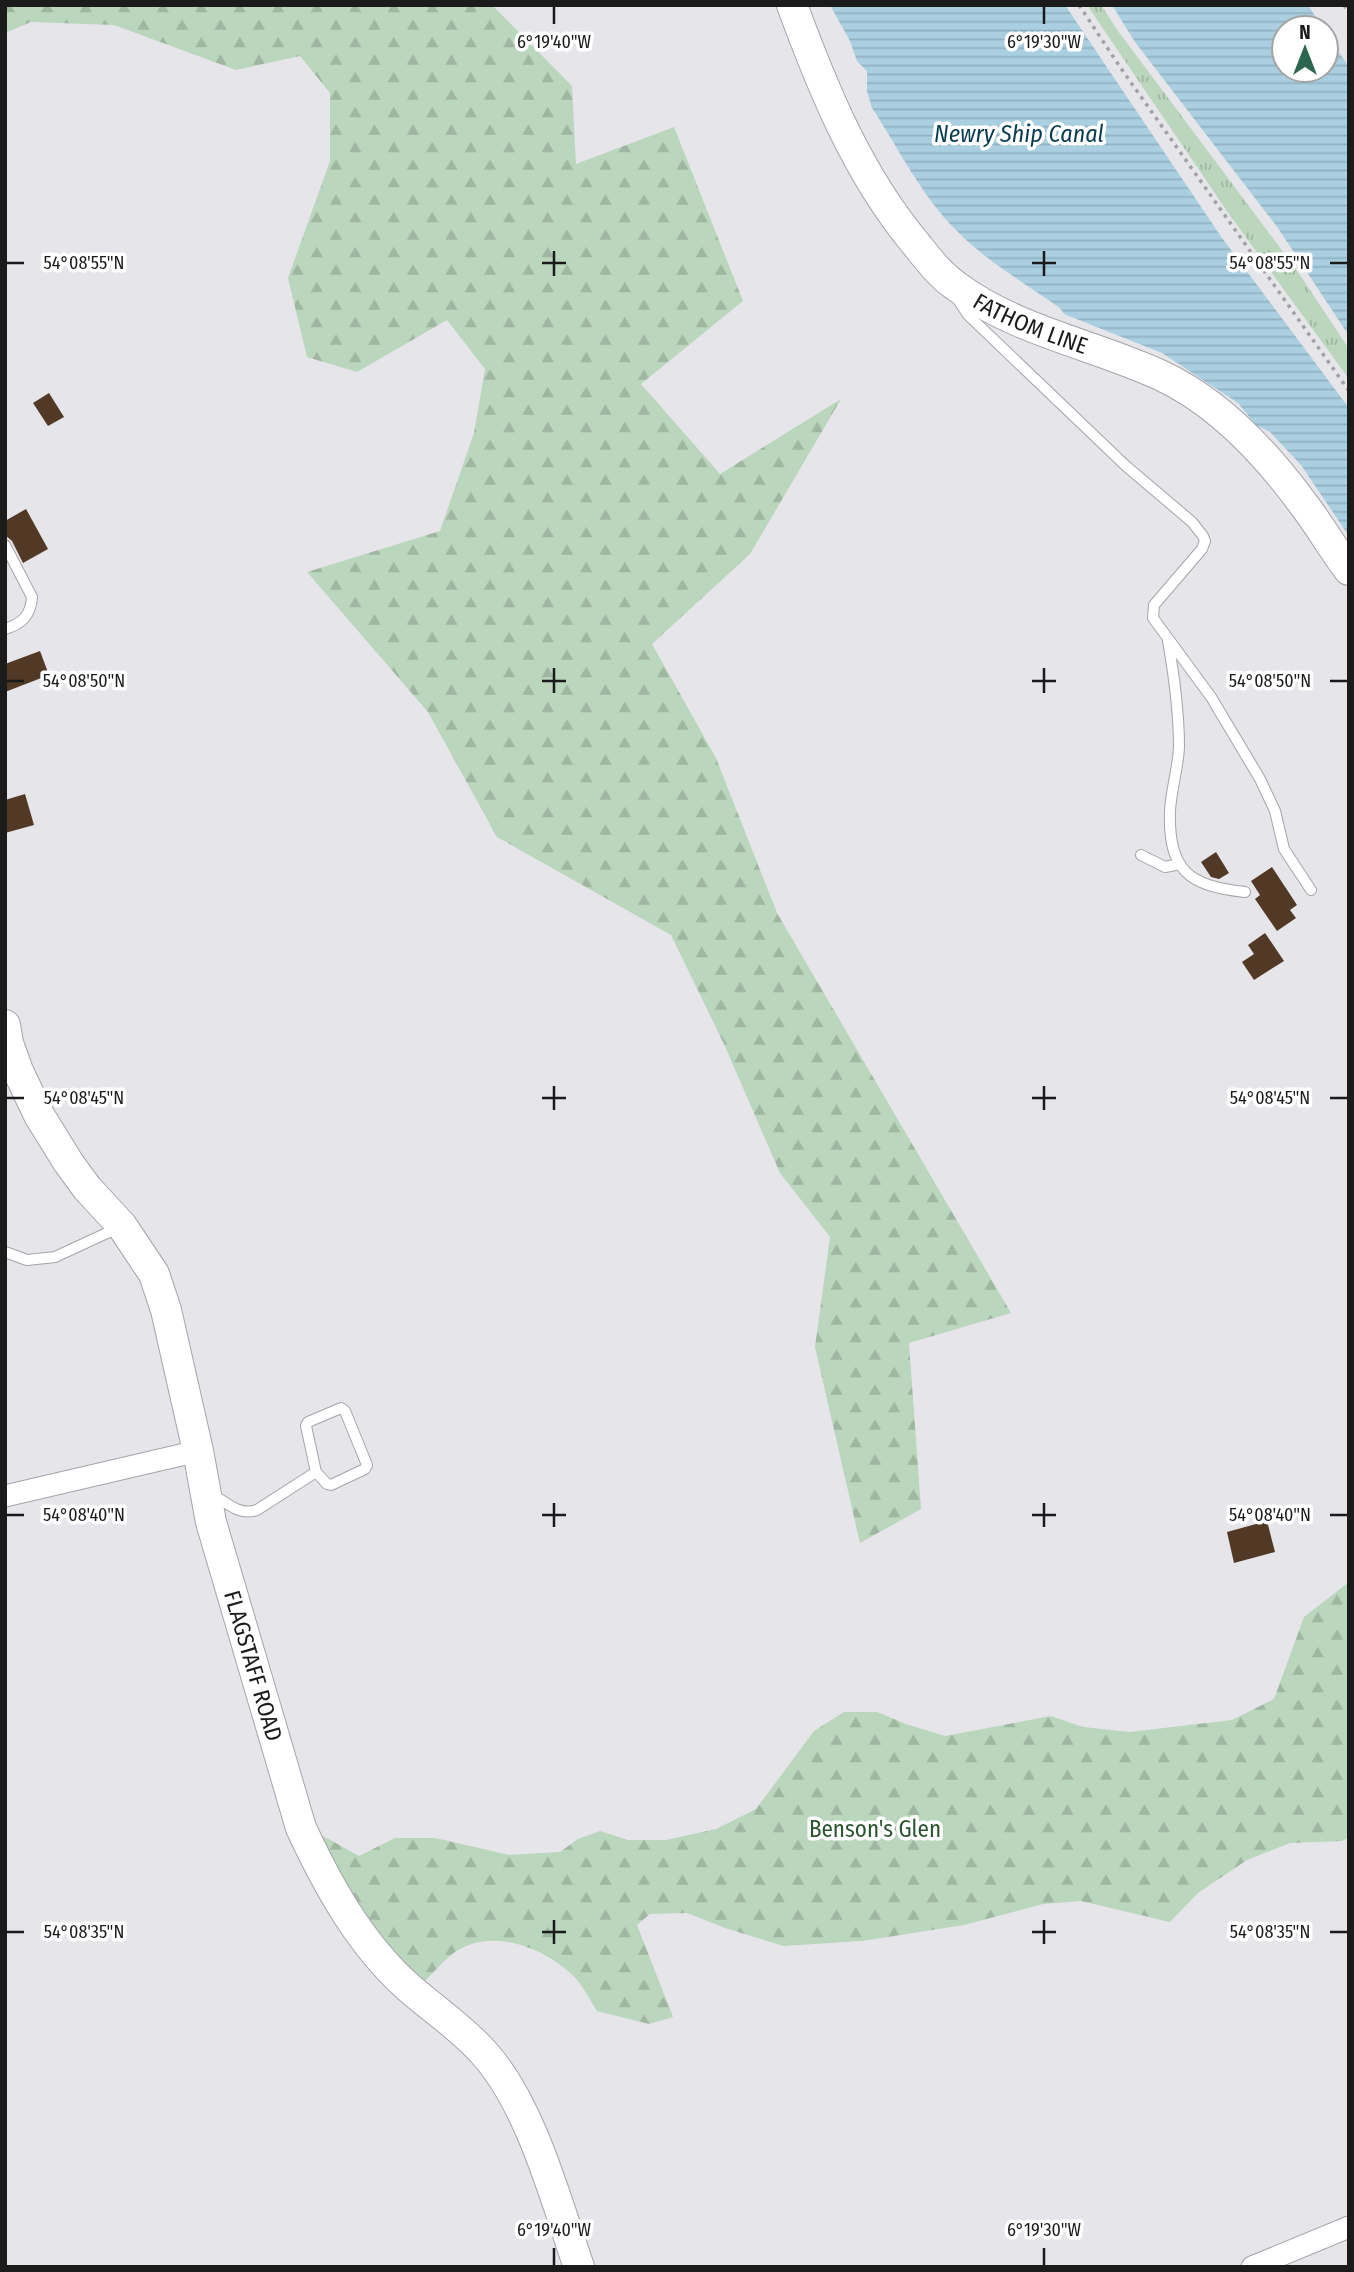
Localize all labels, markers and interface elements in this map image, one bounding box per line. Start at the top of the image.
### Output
north arrow [1270,14,1340,84]
text: N [1299,21,1311,44]
text: 6°19'40"W [517,31,592,53]
text: 6°19'30"W [1007,31,1082,53]
water label: Newry Ship Canal [934,120,1104,148]
text: 54°08'55"N [44,252,124,274]
text: 54°08'55"N [1230,252,1310,274]
street label: FATHOM LINE [968,287,1092,360]
text: 54°08'50"N [43,670,125,692]
text: 54°08'50"N [1229,670,1311,692]
text: 54°08'45"N [44,1087,124,1109]
text: 54°08'45"N [1230,1087,1310,1109]
text: 54°08'40"N [43,1504,125,1526]
text: 54°08'40"N [1229,1504,1311,1526]
street label: FLAGSTAFF ROAD [218,1587,289,1744]
park label: Benson's Glen [809,1815,941,1843]
text: 54°08'35"N [44,1921,124,1943]
text: 54°08'35"N [1230,1921,1310,1943]
text: 6°19'40"W [517,2219,592,2241]
text: 6°19'30"W [1007,2219,1082,2241]

